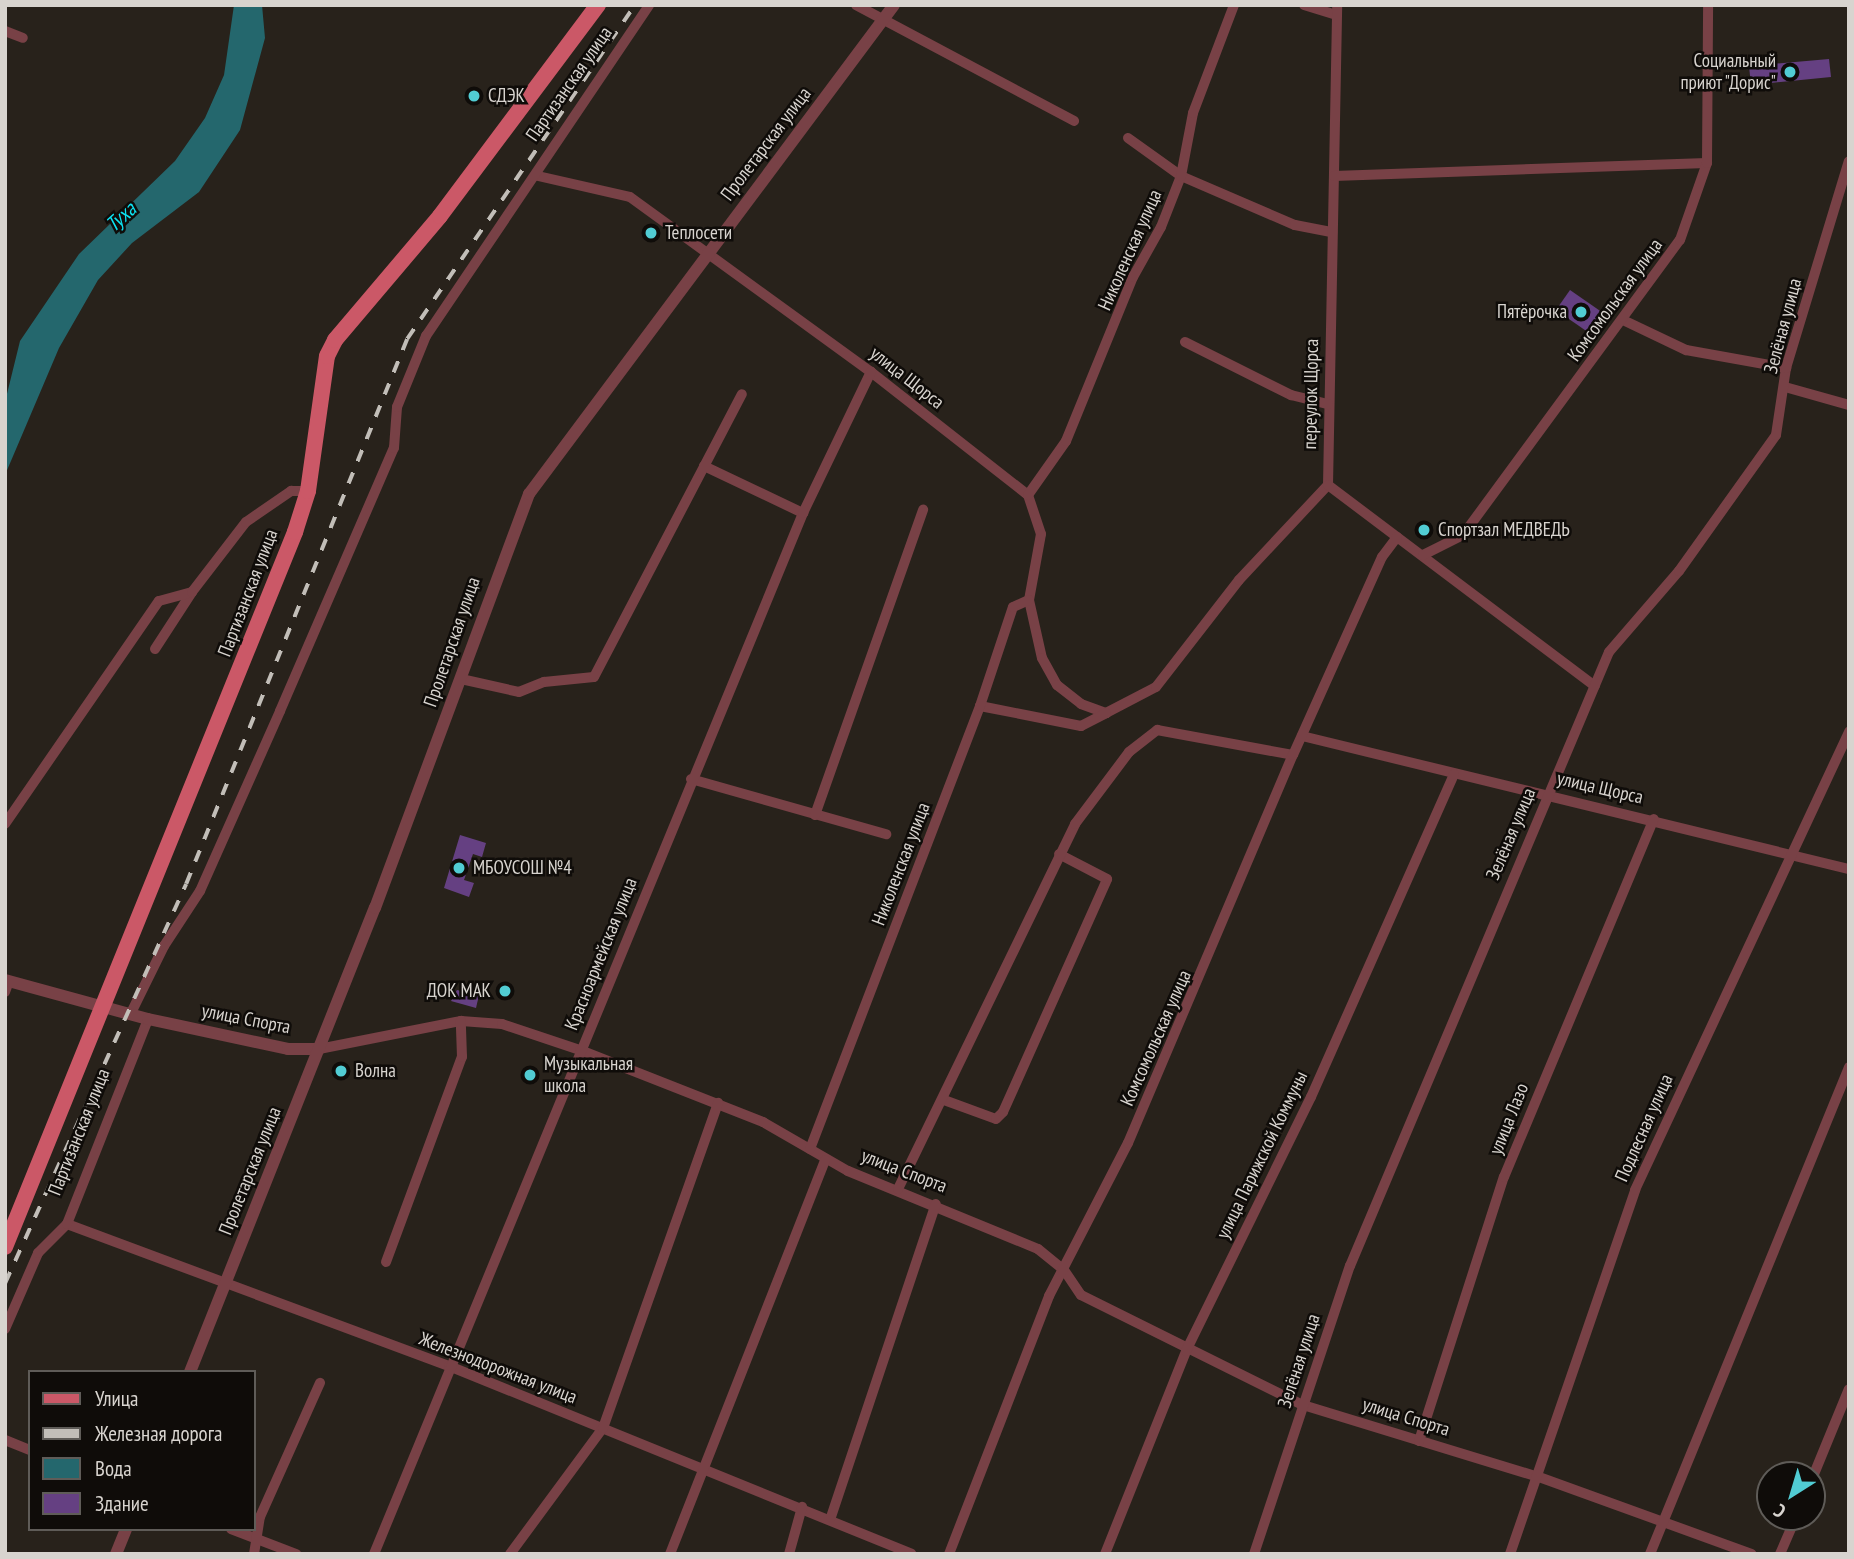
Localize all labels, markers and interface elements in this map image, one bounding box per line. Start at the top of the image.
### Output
street label: Партизанская улица [521,22,617,146]
place label: Социальный приют "Дорис" [1679,50,1776,94]
marker: Социальный приют "Дорис" [1782,64,1798,80]
street label: Пролетарская улица [716,83,816,205]
place label: СДЭК [488,85,525,107]
marker: СДЭК [466,88,482,104]
street label: Николенская улица [1093,186,1167,314]
water label: Туха [101,197,141,237]
place label: Теплосети [665,222,732,244]
marker: Теплосети [643,225,659,241]
street label: Комсомольская улица [1563,234,1667,366]
street label: Зелёная улица [1759,276,1807,376]
place label: Пятёрочка [1497,301,1567,323]
marker: Пятёрочка [1573,304,1589,320]
street label: переулок Щорса [1299,338,1323,450]
street label: улица Щорса [865,342,949,414]
place label: Спортзал МЕДВЕДЬ [1438,519,1570,541]
marker: Спортзал МЕДВЕДЬ [1416,522,1432,538]
street label: Партизанская улица [213,526,283,660]
street label: Пролетарская улица [419,574,485,710]
street label: улица Щорса [1555,767,1645,809]
street label: Зелёная улица [1481,785,1541,883]
street label: Николенская улица [867,799,935,929]
place label: МБОУСОШ №4 [473,857,572,879]
marker: МБОУСОШ №4 [451,860,467,876]
street label: Красноармейская улица [560,874,642,1034]
street label: Комсомольская улица [1116,967,1196,1109]
place label: ДОК МАК [427,980,491,1002]
marker: ДОК МАК [497,983,513,999]
street label: улица Спорта [200,999,292,1039]
place label: Музыкальная школа [544,1053,633,1097]
place label: Волна [355,1060,396,1082]
marker: Волна [333,1063,349,1079]
street label: Партизанская улица [43,1065,115,1199]
marker: Музыкальная школа [522,1067,538,1083]
street label: улица Парижской Коммуны [1211,1067,1313,1243]
street label: Подлесная улица [1610,1071,1678,1185]
street label: улица Лазо [1484,1080,1534,1158]
street label: Пролетарская улица [214,1104,286,1238]
street label: улица Спорта [858,1144,950,1198]
street label: Зелёная улица [1273,1311,1325,1411]
street label: Железнодорожная улица [416,1327,580,1409]
legend [28,1370,256,1531]
text: Улица [95,1385,138,1412]
street label: улица Спорта [1360,1393,1452,1441]
text: Железная дорога [95,1420,222,1447]
text: Вода [95,1455,132,1482]
north arrow [1756,1461,1826,1531]
text: Здание [95,1490,149,1517]
text: С [1769,1499,1790,1523]

